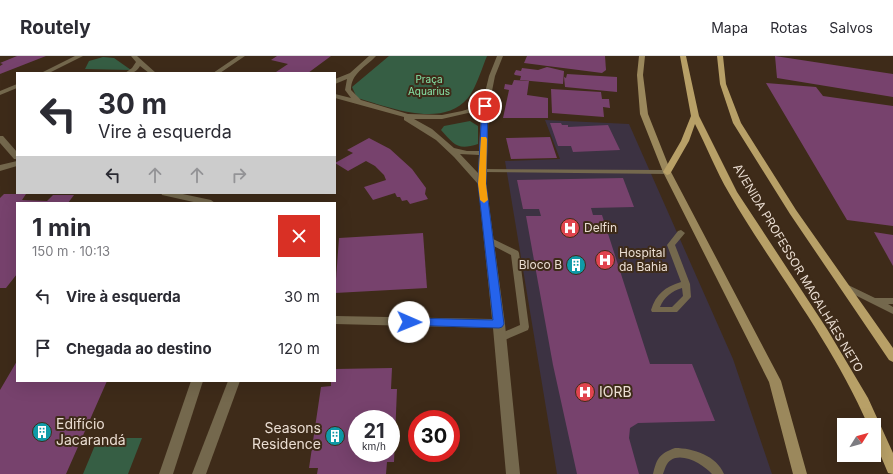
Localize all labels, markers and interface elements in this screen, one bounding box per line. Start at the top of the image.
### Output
text: Routely [20,16,91,39]
text: Mapa [711,19,748,36]
text: Rotas [770,19,807,36]
text: Salvos [829,19,873,36]
park label: Praça Aquarius [408,73,450,97]
text: 30 m [98,87,167,121]
icon: left [32,88,84,140]
pin [468,89,502,123]
icon: arrive [474,95,496,117]
text: Vire à esquerda [98,121,232,142]
street label: AVENIDA PROFESSOR MAGALHÃES NETO [730,161,867,375]
icon: left [102,164,124,186]
icon: ahead [144,164,166,186]
icon: ahead [186,164,208,186]
icon: right [228,164,250,186]
text: 1 min [32,213,91,242]
button: close [278,215,320,257]
hospital icon: Delfin [559,217,581,239]
place label: Delfin [584,220,617,235]
text: 150 m · 10:13 [32,243,110,259]
place label: Hospital da Bahia [619,245,668,274]
hospital icon: Hospital da Bahia [594,249,616,271]
building icon: Bloco B [565,254,587,276]
place label: Bloco B [519,257,562,272]
icon: left [32,285,54,307]
text: Vire à esquerda [66,287,181,306]
text: 30 m [284,287,320,306]
position arrow [388,301,430,343]
icon: arrive [32,337,54,359]
text: Chegada ao destino [66,339,212,358]
text: 120 m [278,339,320,358]
hospital icon: IORB [574,381,596,403]
place label: IORB [599,383,632,400]
speed limit sign: 30 [408,410,460,462]
place label: Edifício Jacarandá [56,415,126,448]
north arrow [837,418,881,462]
map controls [837,418,881,462]
place label: Seasons Residence [252,419,321,452]
text: 21 [363,419,385,443]
building icon: Edifício Jacarandá [31,421,53,443]
building icon: Seasons Residence [324,425,346,447]
text: km/h [362,440,386,452]

